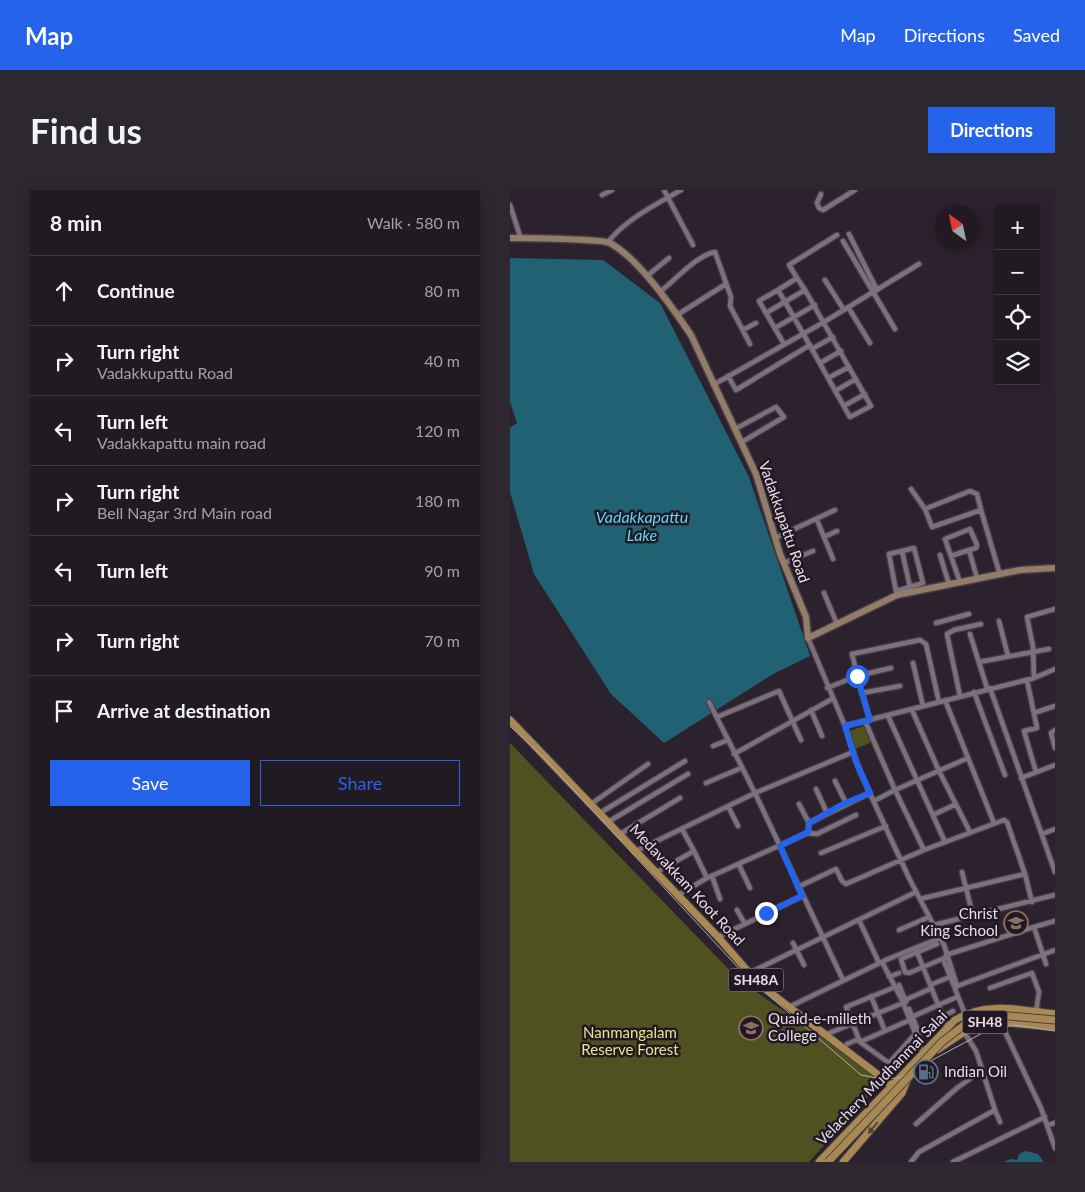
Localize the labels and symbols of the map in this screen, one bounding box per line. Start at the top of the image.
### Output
north arrow [935,205,980,250]
street label: Vadakkupattu Road [756,458,814,585]
water label: Vadakkapattu Lake [596,507,688,544]
route start [846,665,869,688]
street label: Medavakkam Koot Road [627,820,749,949]
route end [755,902,778,925]
place label: Christ King School [920,904,999,939]
school or university icon: Christ King School [1003,910,1029,936]
road number: SH48A [728,968,784,992]
street label: Velachery Mudhanmai Salai [812,1006,950,1148]
place label: Quaid-e-milleth College [768,1009,871,1044]
road number: SH48 [962,1010,1008,1034]
school or university icon: Quaid-e-milleth College [738,1015,764,1041]
park label: Nanmangalam Reserve Forest [581,1023,679,1058]
fuel station icon: Indian Oil [913,1059,939,1085]
place label: Indian Oil [944,1062,1007,1080]
one-way arrow [868,1122,879,1135]

